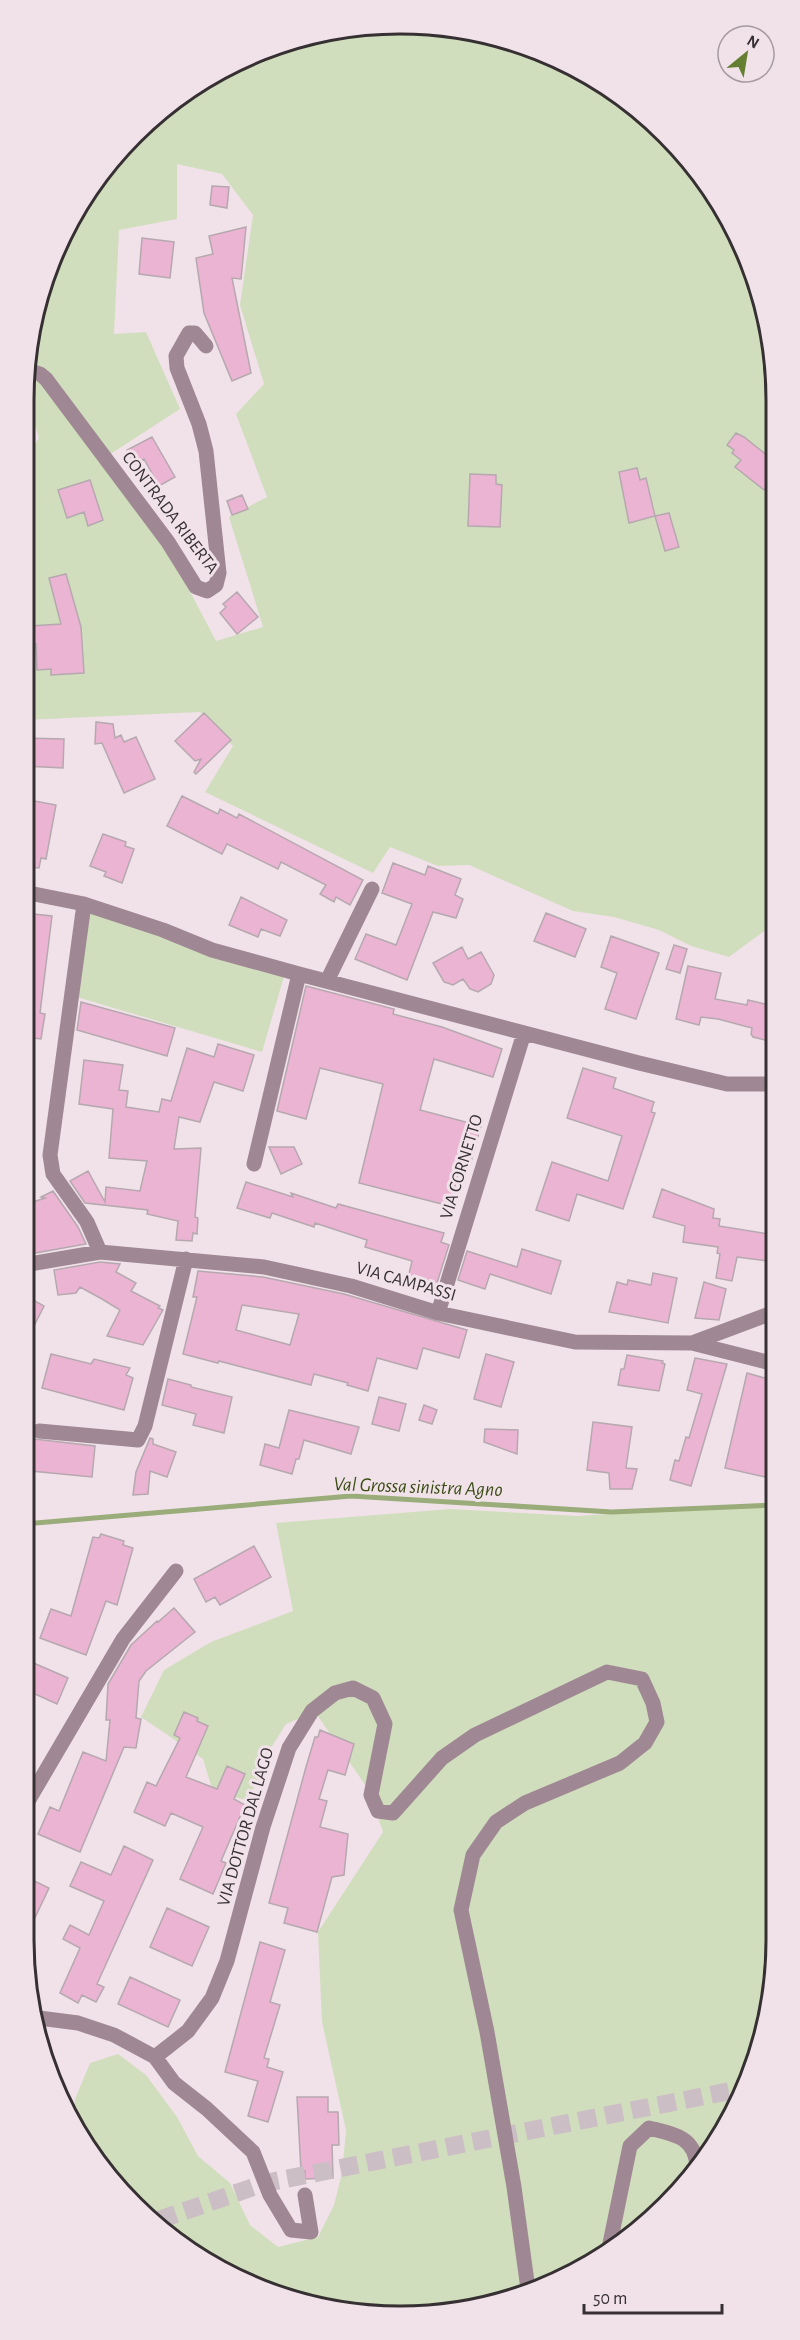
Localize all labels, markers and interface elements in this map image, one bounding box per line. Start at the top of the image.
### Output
north arrow [716,24,776,84]
text: N [744,32,762,52]
street label: CONTRADA RIBERTA [118,449,222,578]
street label: VIA CORNETTO [438,1113,486,1221]
street label: VIA CAMPASSI [354,1259,458,1305]
water label: Val Grossa sinistra Agno [333,1474,503,1500]
street label: VIA DOTTOR DAL LAGO [215,1746,277,1908]
scale bar [584,2277,722,2315]
text: 50 m [593,2290,627,2308]

